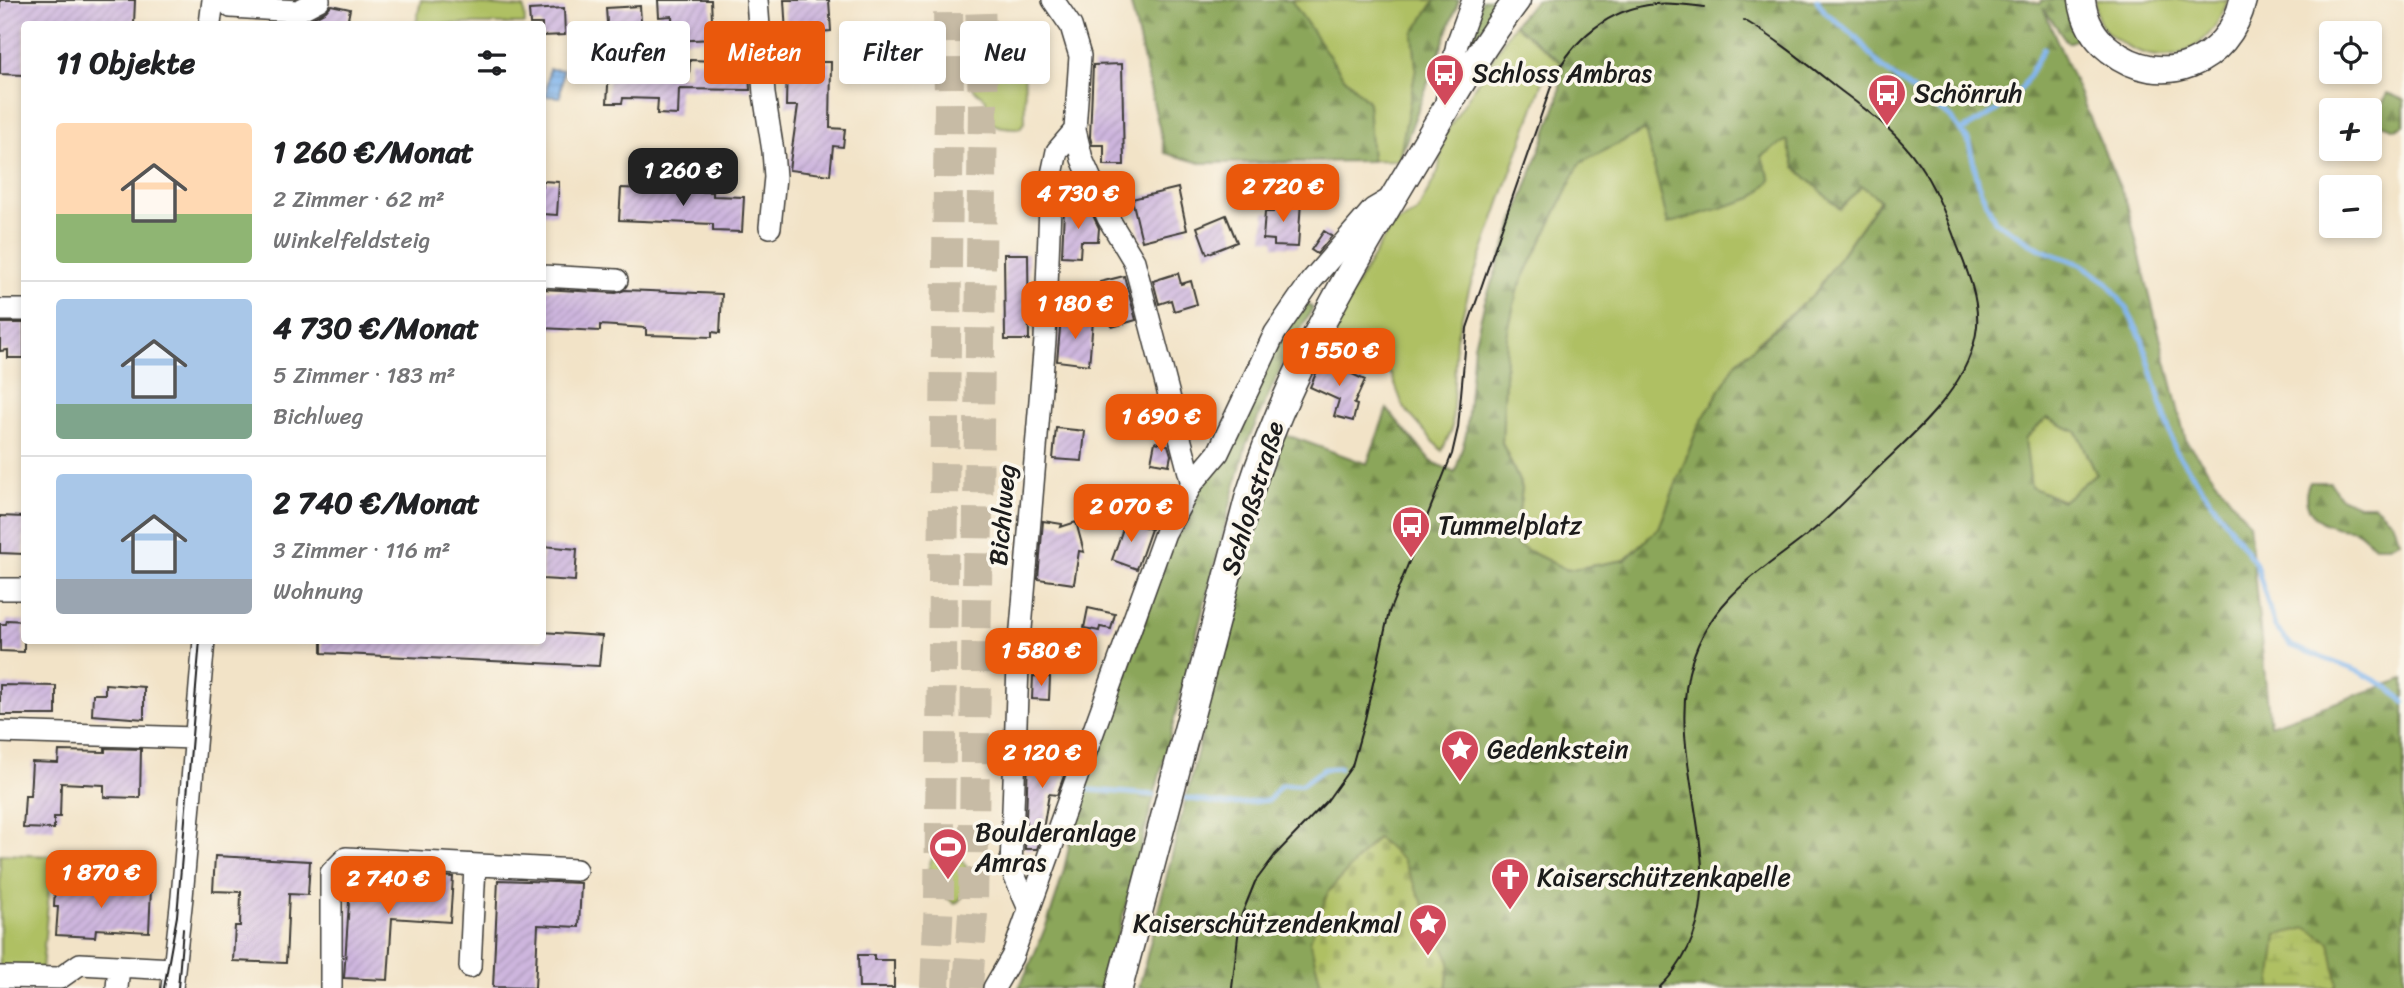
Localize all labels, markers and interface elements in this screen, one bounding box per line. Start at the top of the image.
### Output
chip: Kaufen [567,21,690,84]
chip: Mieten [704,21,825,84]
chip: Filter [839,21,946,84]
chip: Neu [960,21,1050,84]
map controls [2319,21,2382,238]
button: locate [2319,21,2382,84]
text: 11 Objekte [56,36,195,90]
icon: filters [473,44,511,82]
place label: Schloss Ambras [1472,50,1652,96]
bus stop icon: Schloss Ambras [1424,52,1466,107]
place label: Schönruh [1914,70,2022,116]
bus stop icon: Schönruh [1866,72,1908,127]
button: + [2319,98,2382,161]
text: 1 260 €/Monat [273,125,474,179]
pin: 1 260 € [618,148,748,208]
text: 1 260 € [644,150,722,191]
icon: home [112,151,196,235]
pin: 2 720 € [1218,164,1348,224]
text: 2 720 € [1242,166,1324,207]
pin: 4 730 € [1013,172,1143,231]
text: 4 730 € [1037,173,1119,214]
button: − [2319,175,2382,238]
text: 2 Zimmer · 62 m² [273,179,445,220]
text: Winkelfeldsteig [273,220,430,261]
pin: 1 180 € [1010,282,1140,341]
text: 1 180 € [1037,283,1113,324]
text: 4 730 €/Monat [273,301,479,355]
icon: home [112,327,196,411]
pin: 1 550 € [1274,328,1404,388]
text: 1 550 € [1299,330,1379,371]
text: 5 Zimmer · 183 m² [273,355,456,396]
pin: 1 690 € [1096,394,1226,454]
text: Bichlweg [273,396,363,437]
text: 1 690 € [1122,396,1200,437]
street label: Schloßstraße [1207,415,1297,581]
street label: Bichlweg [975,462,1029,568]
text: 2 740 €/Monat [273,476,480,530]
pin: 2 070 € [1066,484,1196,544]
text: 2 070 € [1090,486,1172,527]
icon: home [112,502,196,586]
place label: Tummelplatz [1438,502,1582,548]
bus stop icon: Tummelplatz [1390,504,1432,559]
text: 3 Zimmer · 116 m² [273,530,451,571]
text: Wohnung [273,571,363,612]
pin: 1 580 € [976,628,1106,688]
text: 1 580 € [1001,630,1081,671]
place label: Gedenkstein [1487,726,1629,772]
place icon: Gedenkstein [1439,728,1481,783]
pin: 2 120 € [977,730,1107,790]
text: 2 120 € [1003,732,1081,773]
place label: Boulderanlage Amras [974,809,1137,885]
sports icon: Boulderanlage Amras [927,826,969,881]
pin: 1 870 € [36,850,166,910]
text: 1 870 € [62,852,140,893]
place label: Kaiserschützenkapelle [1537,854,1791,900]
pin: 2 740 € [323,856,453,916]
church icon: Kaiserschützenkapelle [1489,856,1531,911]
text: 2 740 € [347,858,429,899]
place label: Kaiserschützendenkmal [1133,900,1402,946]
place icon: Kaiserschützendenkmal [1407,902,1449,957]

